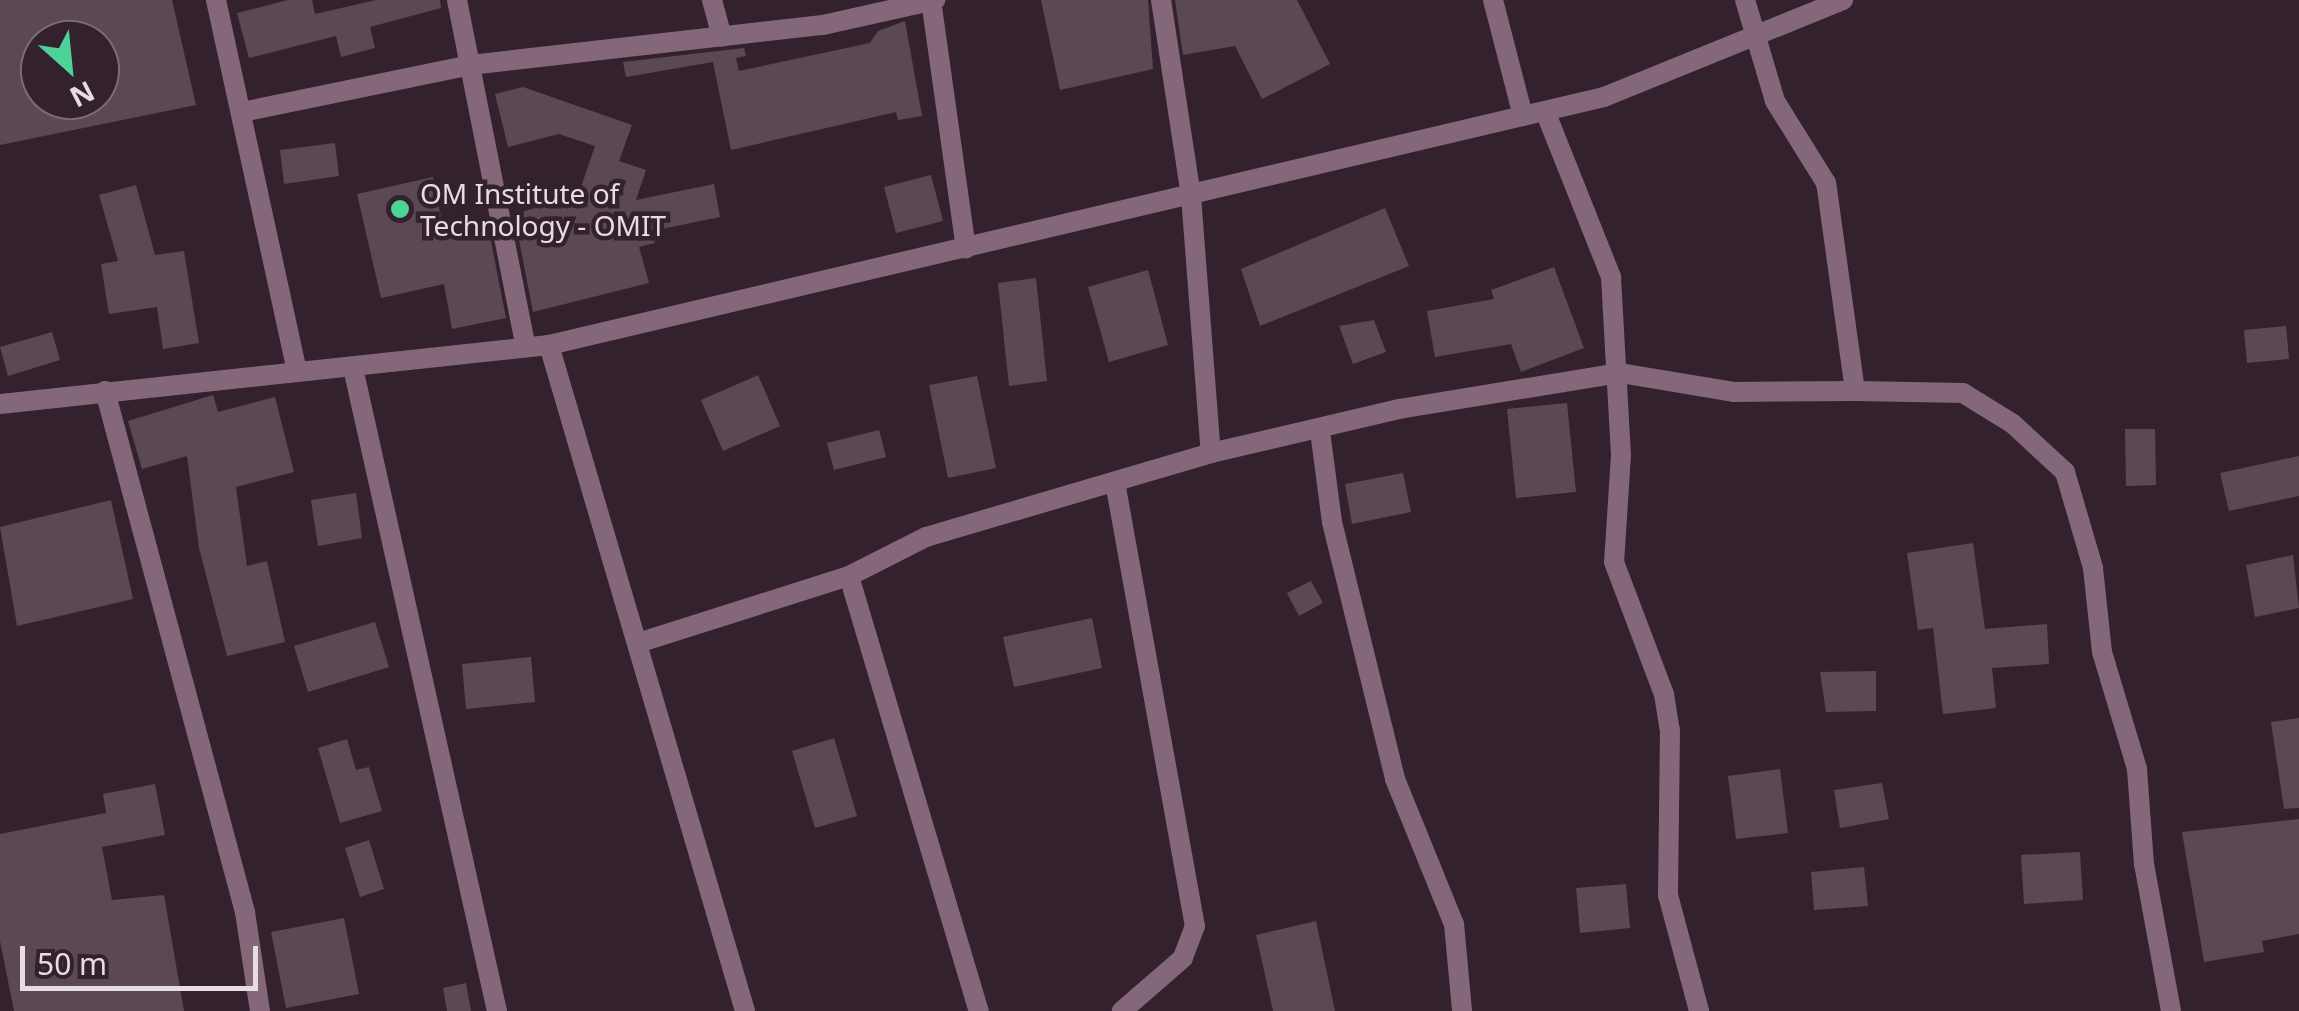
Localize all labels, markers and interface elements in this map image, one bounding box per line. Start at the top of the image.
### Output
north arrow [20,20,120,120]
text: N [64,73,101,117]
place label: OM Institute of Technology - OMIT [420,176,666,242]
marker: OM Institute of Technology - OMIT [389,198,411,220]
scale bar [25,926,262,988]
text: 50 m [37,943,107,984]

